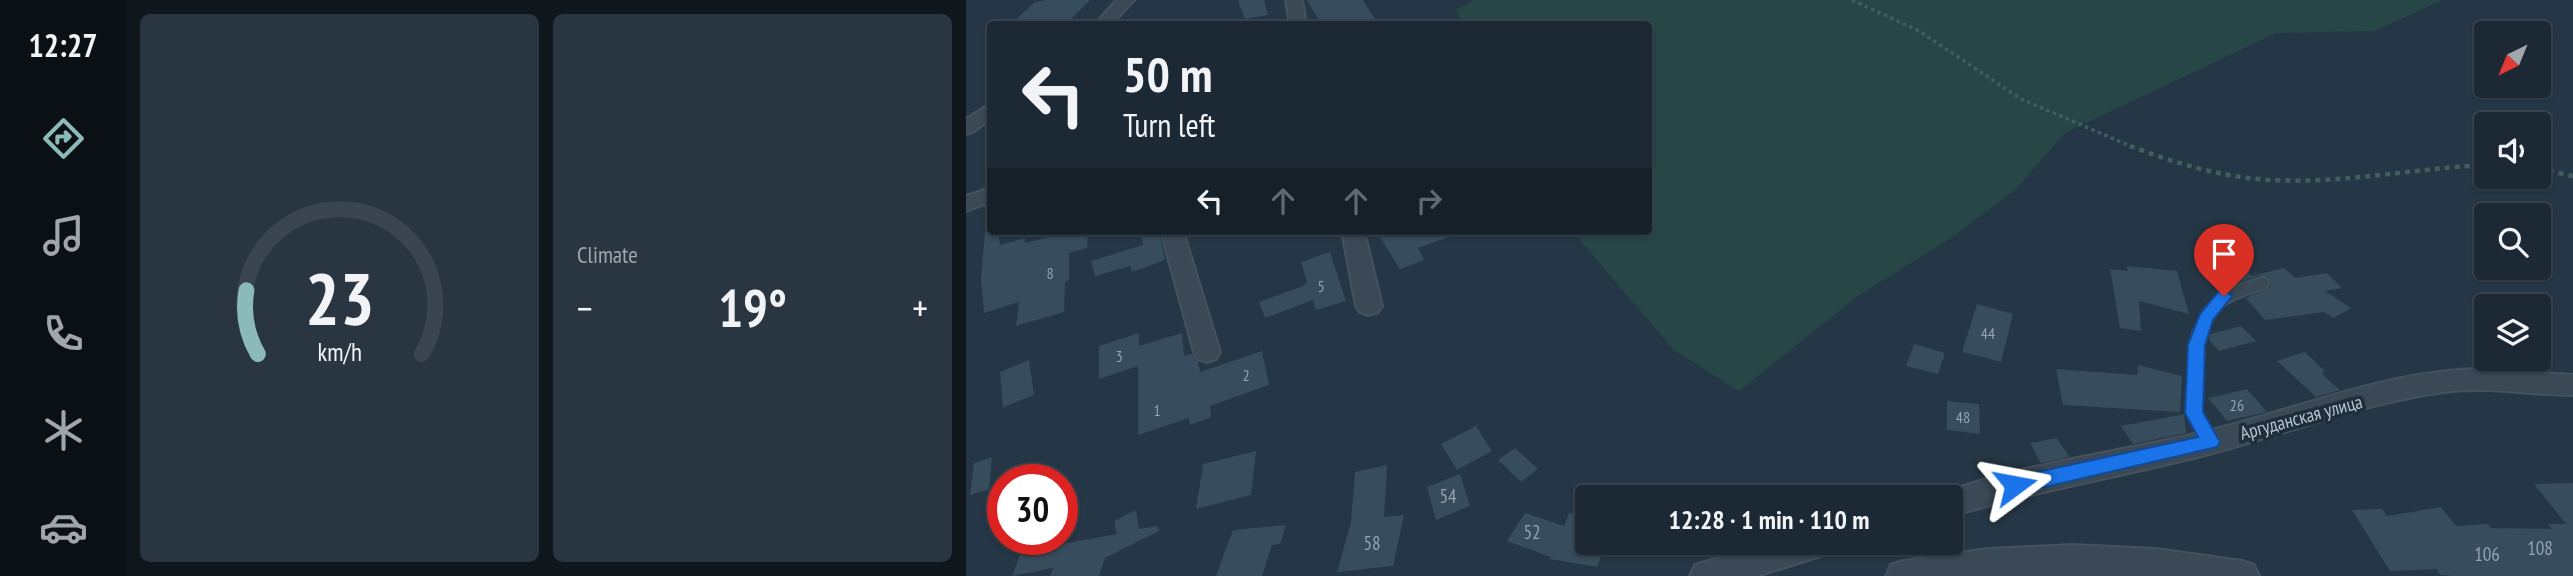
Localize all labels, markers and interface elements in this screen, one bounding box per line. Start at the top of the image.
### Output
north arrow [2474,21,2552,98]
map controls [2474,21,2551,371]
text: 12:27 [28,24,98,66]
text: 50 m [1123,42,1212,106]
icon: left [1008,49,1099,140]
text: Turn left [1123,104,1215,146]
button: sound [2474,112,2551,189]
icon: directions [39,114,88,163]
icon: left [1191,182,1229,220]
icon: ahead [1264,182,1302,220]
icon: ahead [1337,182,1375,220]
icon: right [1410,182,1448,220]
button: search [2474,203,2551,280]
icon: music [39,211,88,260]
pin [2194,224,2254,296]
icon: arrive [2205,235,2243,273]
text: Climate [577,240,638,269]
text: 23 [305,250,374,344]
house number: 8 [1046,263,1054,283]
text: 19° [718,274,787,341]
house number: 5 [1317,276,1325,296]
text: − [577,283,593,332]
text: + [912,283,928,332]
button: layers [2474,294,2551,371]
icon: phone [39,309,88,358]
house number: 44 [1981,323,1995,343]
text: km/h [317,336,362,368]
house number: 3 [1115,346,1123,366]
house number: 2 [1242,365,1250,385]
street label: Аргуданская улица [2237,389,2365,445]
house number: 26 [2230,395,2244,415]
house number: 1 [1153,400,1161,420]
icon: climate [39,406,88,455]
house number: 48 [1956,407,1970,427]
position arrow [1978,448,2052,522]
speed limit sign: 30 [987,464,1078,555]
house number: 54 [1439,484,1457,508]
icon: car [39,503,88,552]
text: 12:28 · 1 min · 110 m [1669,503,1869,536]
house number: 52 [1523,520,1541,544]
house number: 58 [1363,531,1381,555]
house number: 108 [2527,536,2553,560]
house number: 106 [2474,542,2500,566]

